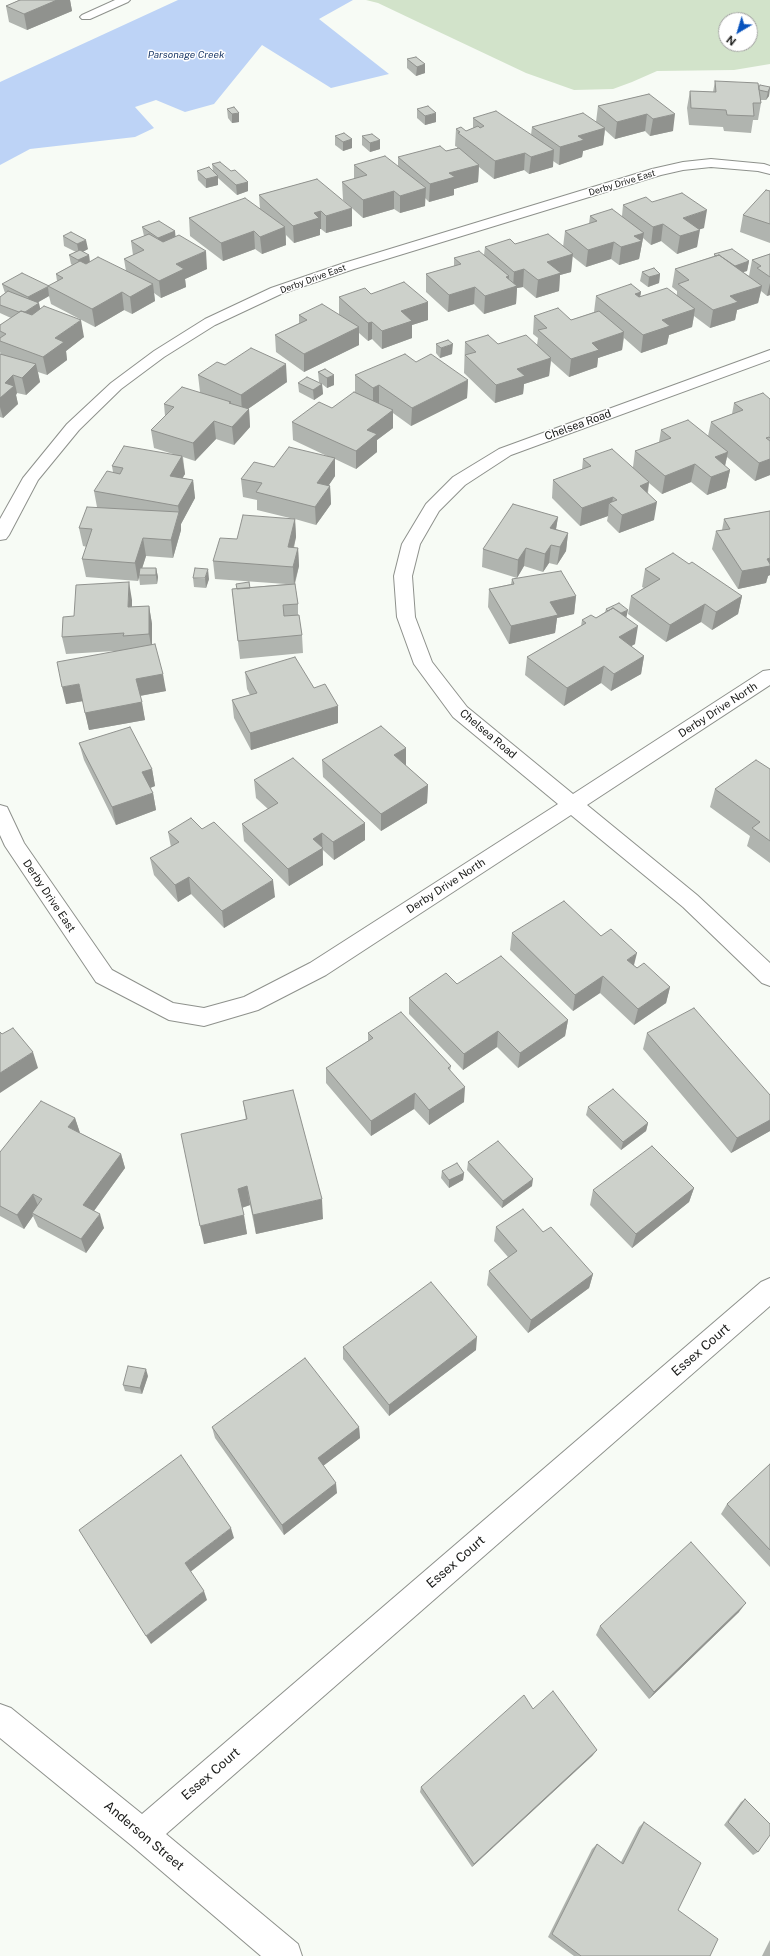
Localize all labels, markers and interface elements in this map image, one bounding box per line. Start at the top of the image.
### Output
north arrow [718,12,758,52]
text: N [724,33,738,48]
water label: Parsonage Creek [148,49,224,61]
street label: Derby Drive East [587,168,657,198]
street label: Derby Drive East [279,262,347,296]
street label: Chelsea Road [543,407,613,443]
street label: Derby Drive North [676,680,760,740]
street label: Chelsea Road [457,706,519,762]
street label: Derby Drive North [404,856,488,916]
street label: Derby Drive East [20,857,78,935]
street label: Essex Court [669,1320,733,1380]
street label: Essex Court [424,1532,488,1592]
street label: Essex Court [179,1744,243,1804]
street label: Anderson Street [101,1798,187,1874]

